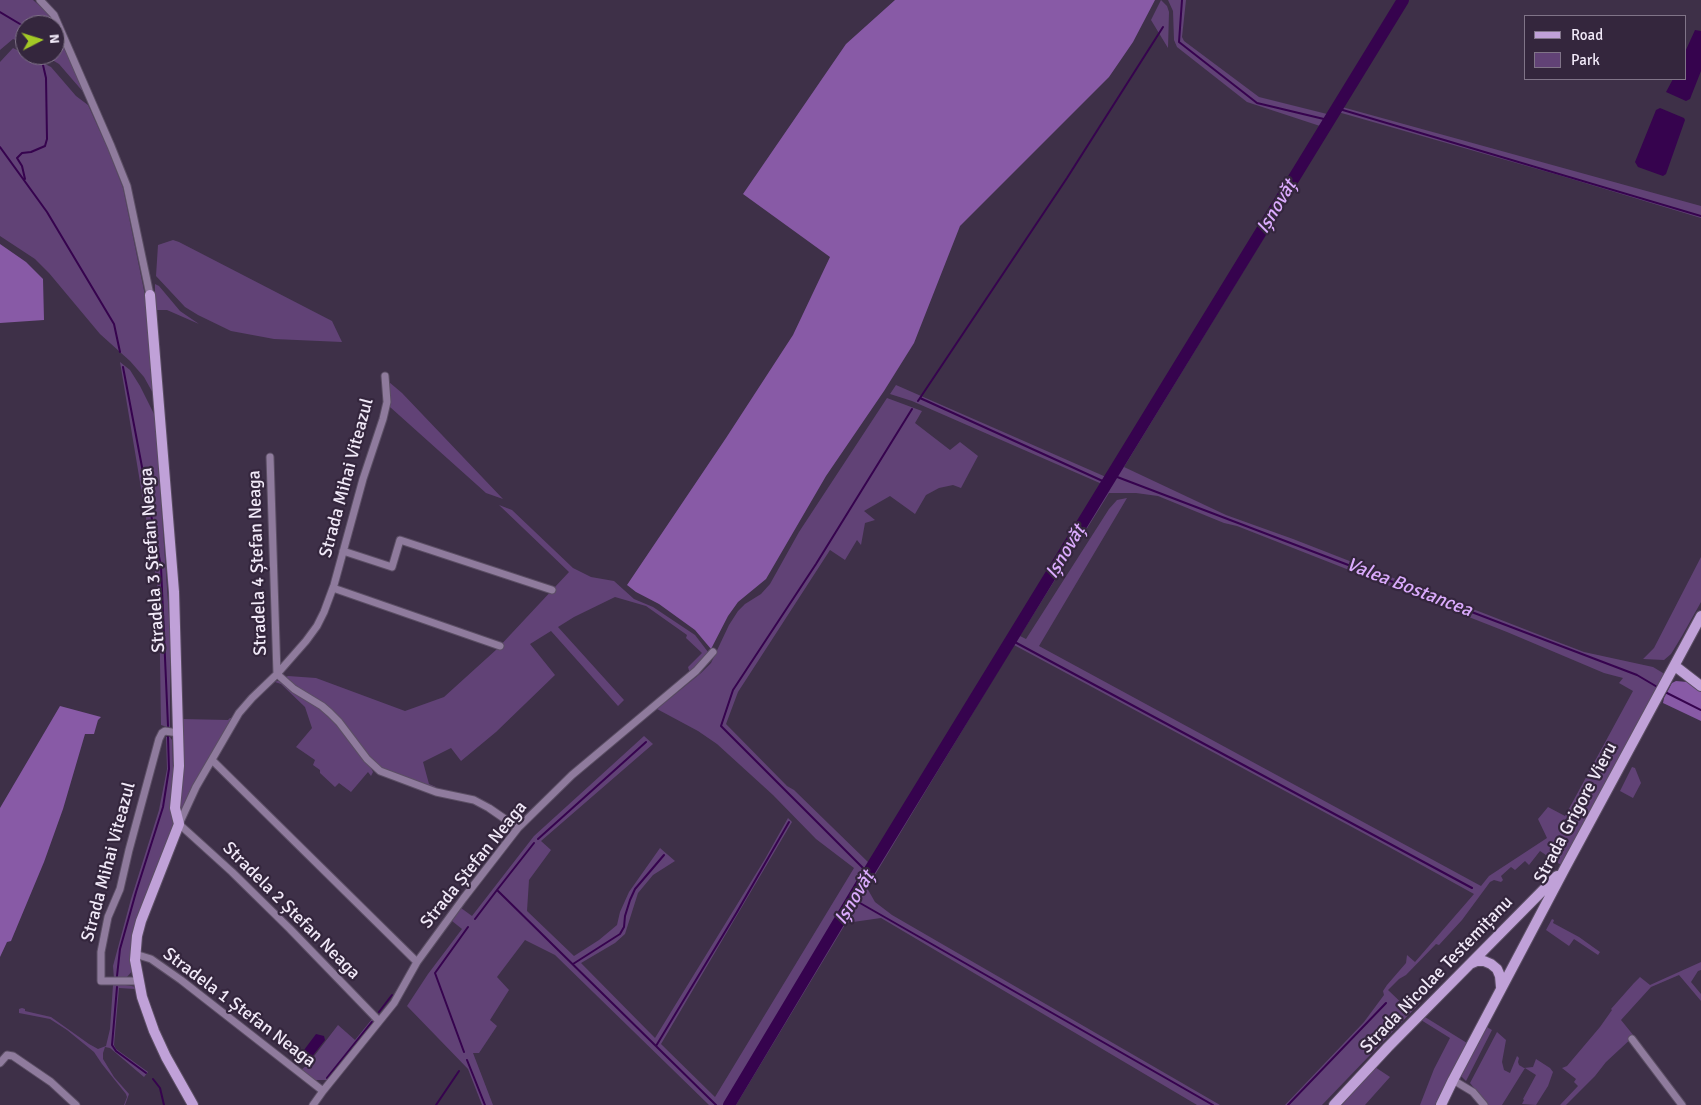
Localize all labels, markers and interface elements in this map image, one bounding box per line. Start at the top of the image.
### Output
north arrow [15,15,65,65]
legend [1524,15,1686,80]
text: Road [1571,26,1603,44]
text: N [46,33,63,44]
text: Park [1571,51,1600,69]
water label: Ișnovăț [1252,176,1302,238]
street label: Strada Mihai Viteazul [315,396,379,560]
street label: Stradela 3 Ștefan Neaga [136,467,170,653]
street label: Stradela 4 Ștefan Neaga [244,470,272,656]
water label: Ișnovăț [1041,521,1091,583]
water label: Valea Bostancea [1343,554,1475,622]
street label: Strada Grigore Vieru [1530,739,1622,887]
street label: Strada Mihai Viteazul [77,780,141,944]
street label: Strada Ștefan Neaga [416,797,532,933]
street label: Stradela 2 Ștefan Neaga [218,838,364,984]
water label: Ișnovăț [830,867,880,929]
street label: Strada Nicolae Testemițanu [1356,892,1518,1058]
street label: Stradela 1 Ștefan Neaga [158,944,320,1072]

